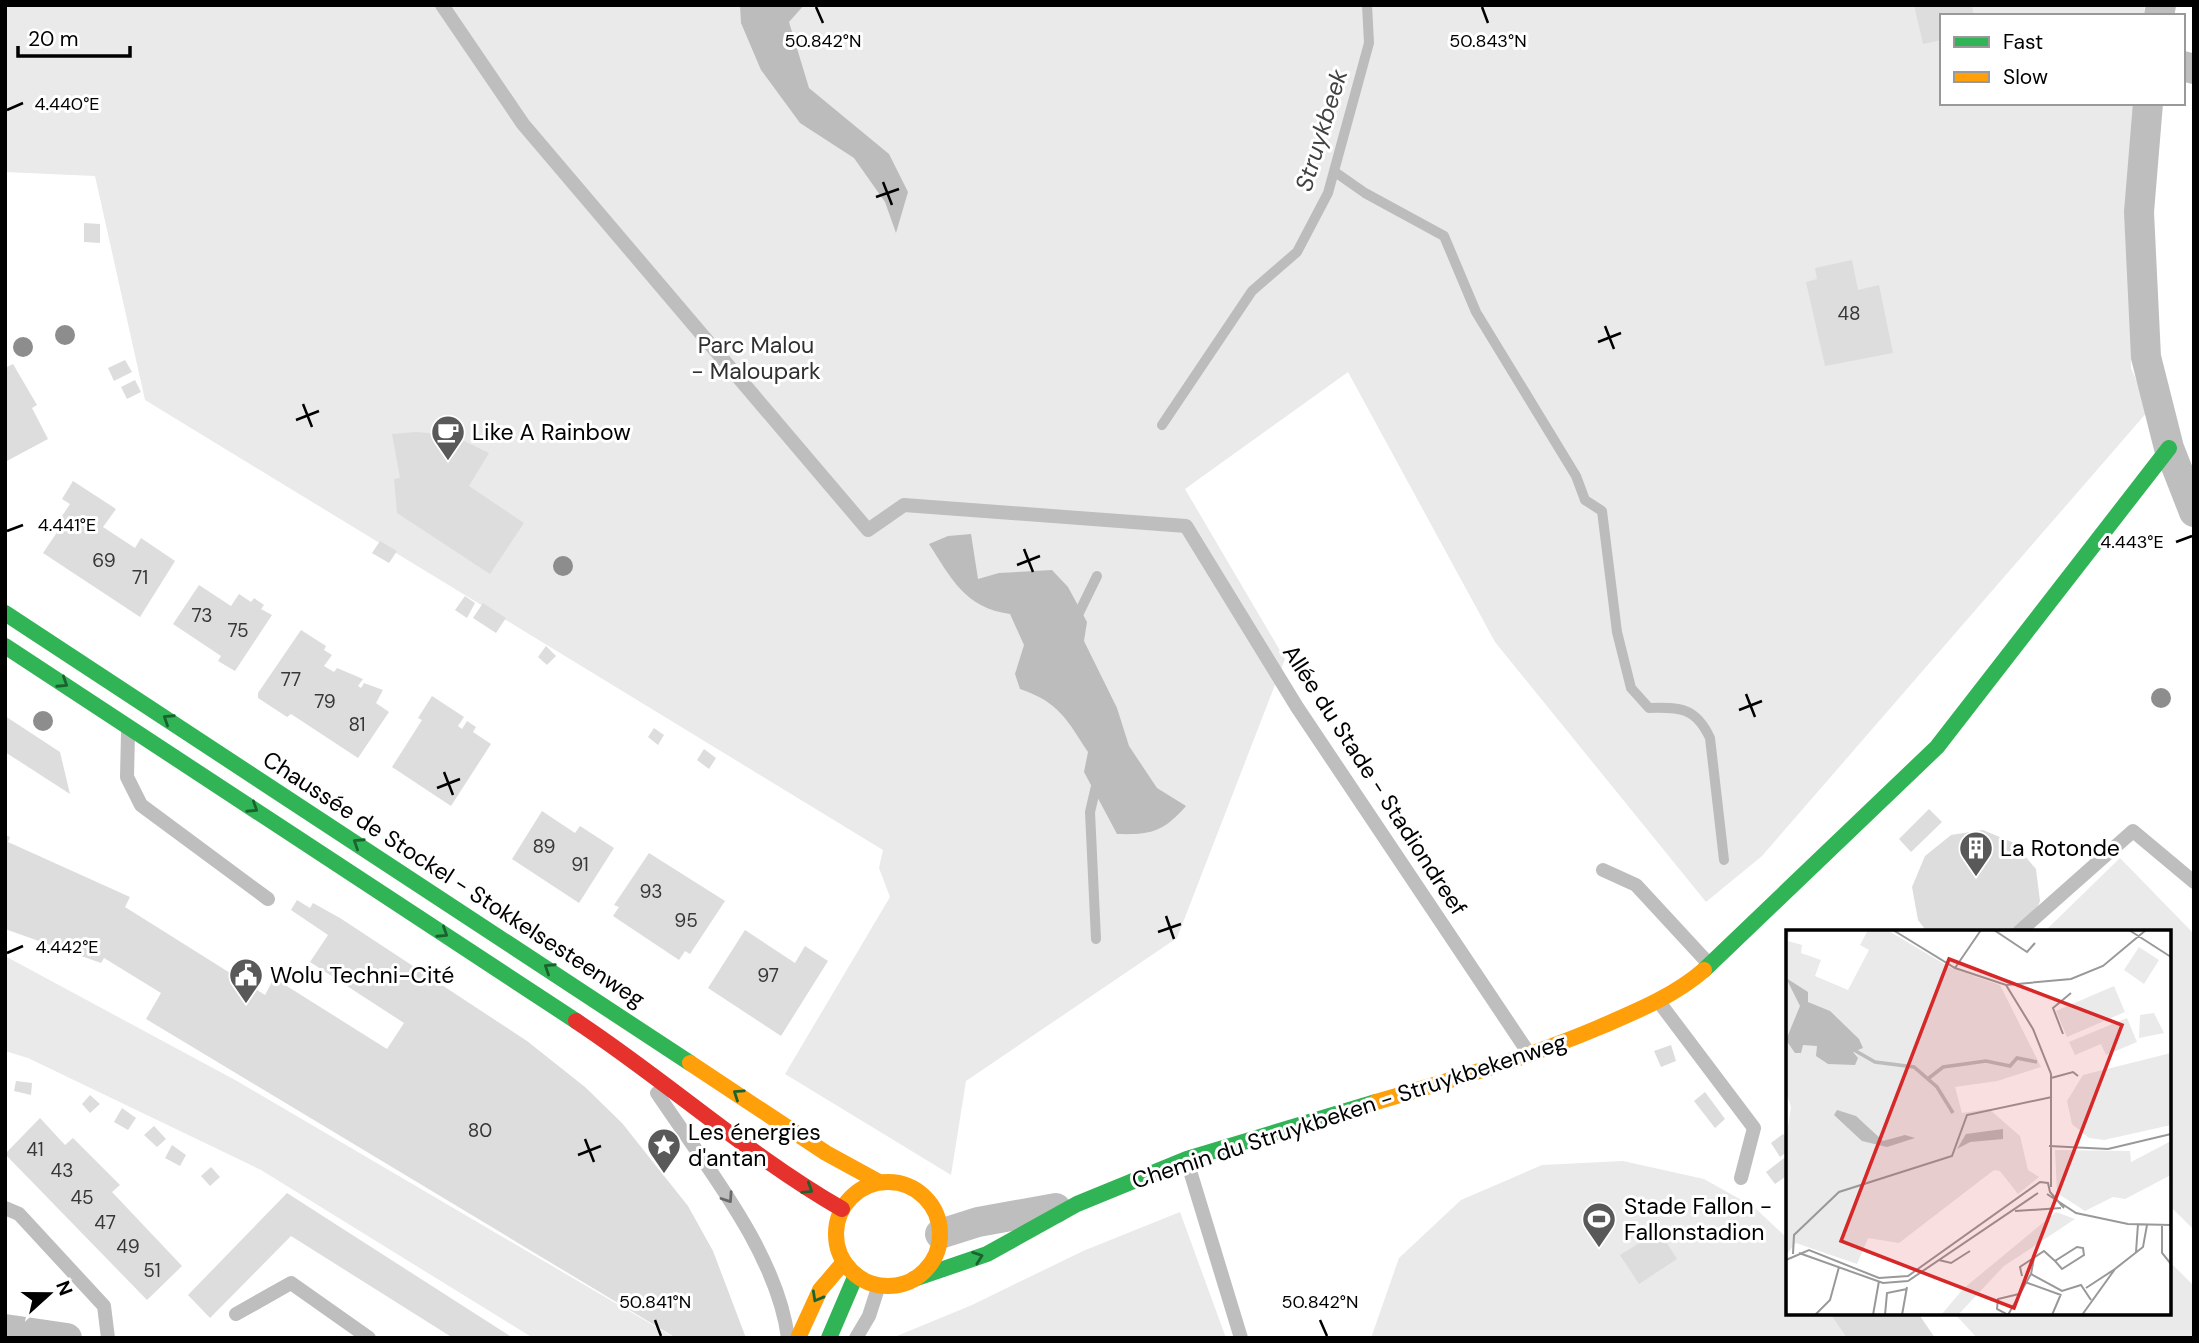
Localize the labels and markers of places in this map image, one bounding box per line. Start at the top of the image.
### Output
cafe icon: Like A Rainbow [429,413,467,462]
place label: Like A Rainbow [472,417,631,447]
building icon: La Rotonde [1957,829,1995,878]
place label: La Rotonde [2000,833,2120,863]
public building icon: Wolu Techni-Cité [227,956,265,1005]
place label: Wolu Techni-Cité [270,960,454,990]
place label: Les énergies d'antan [688,1117,821,1173]
place icon: Les énergies d'antan [645,1126,683,1175]
place label: Stade Fallon - Fallonstadion [1624,1191,1772,1247]
sports icon: Stade Fallon - Fallonstadion [1580,1200,1618,1249]

